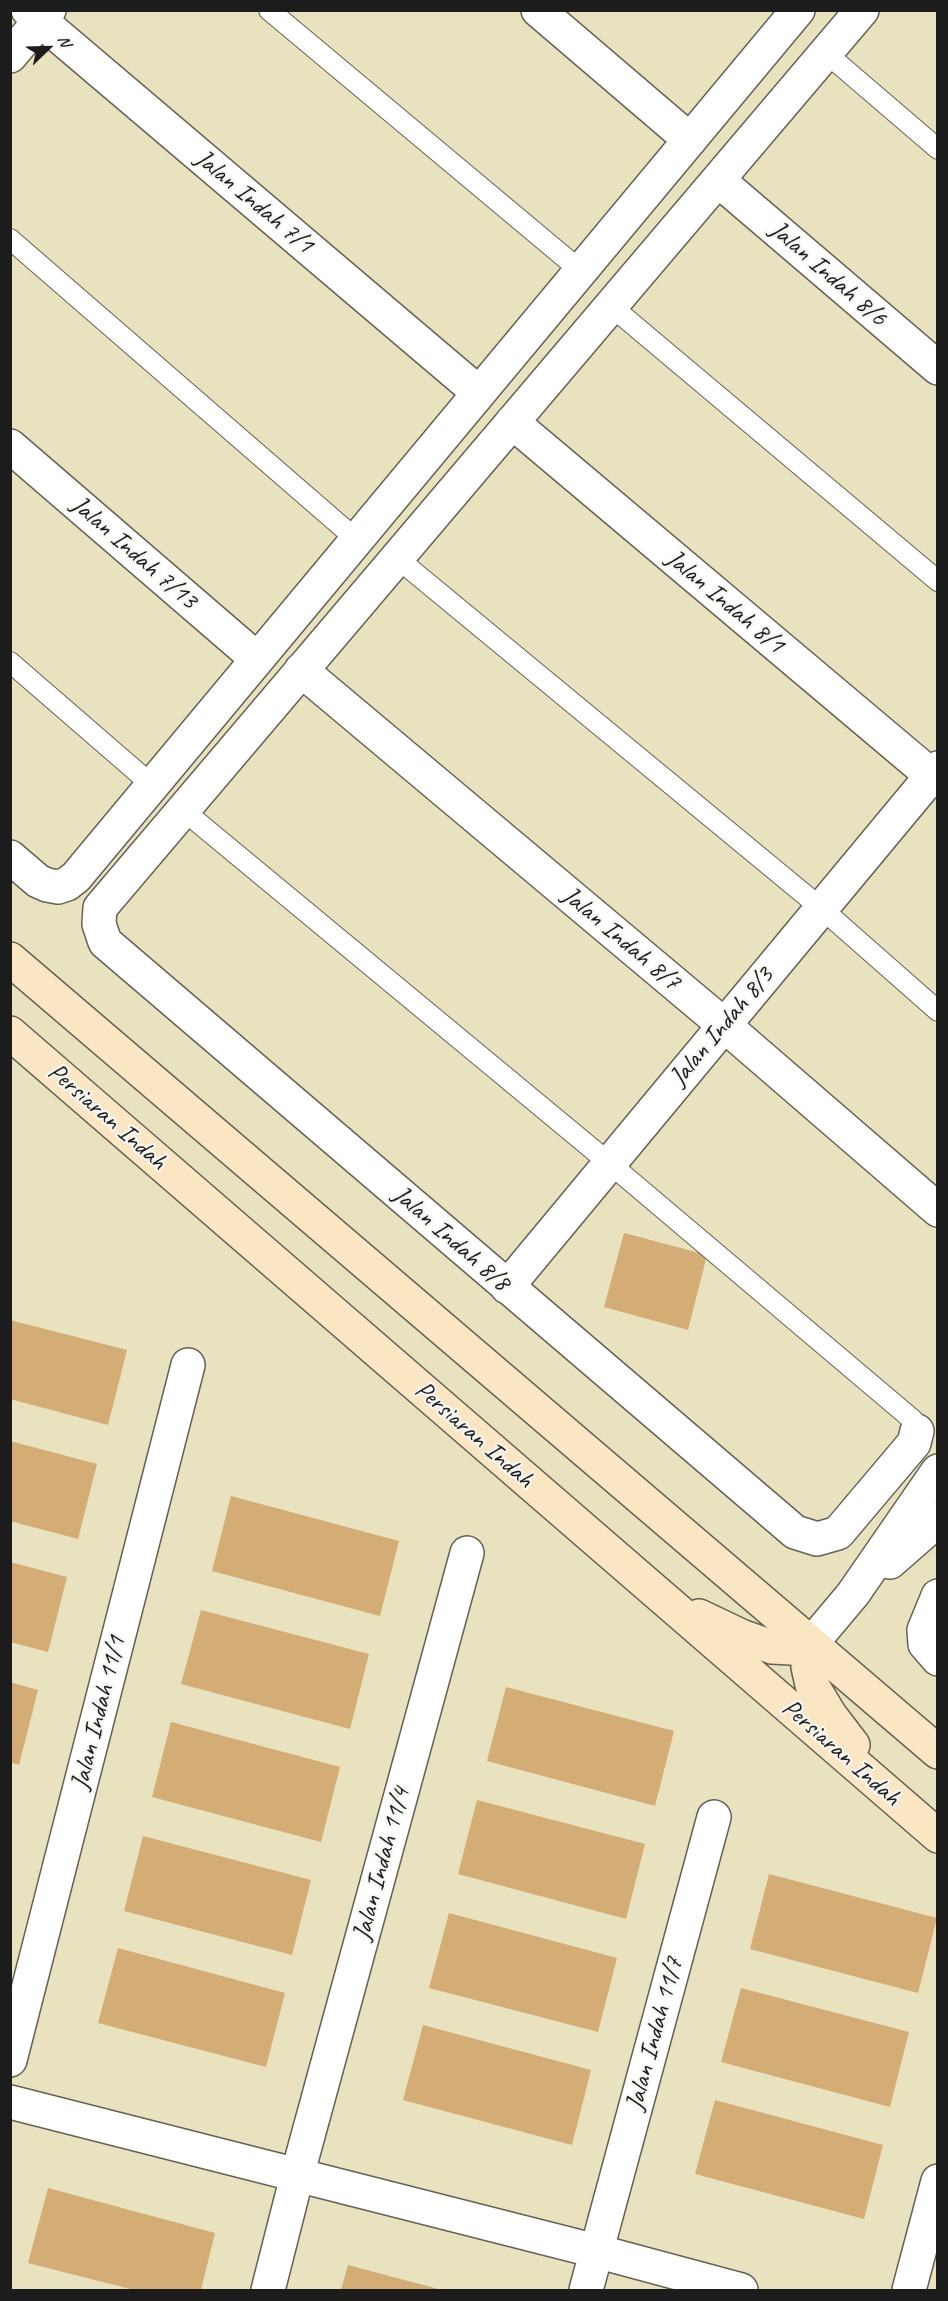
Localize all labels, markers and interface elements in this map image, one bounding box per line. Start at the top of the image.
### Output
north arrow [18,18,78,78]
text: N [53,33,76,49]
street label: Jalan Indah 7/1 [188,143,320,261]
street label: Jalan Indah 8/6 [763,215,893,333]
street label: Jalan Indah 7/13 [64,490,204,616]
street label: Jalan Indah 8/1 [659,543,791,661]
street label: Jalan Indah 8/7 [555,880,687,998]
street label: Jalan Indah 8/3 [663,961,781,1093]
street label: Persiaran Indah [41,1057,173,1177]
street label: Jalan Indah 8/8 [386,1180,516,1298]
street label: Persiaran Indah [408,1375,540,1495]
street label: Jalan Indah 11/1 [65,1633,133,1793]
street label: Persiaran Indah [775,1693,907,1813]
street label: Jalan Indah 11/4 [347,1784,417,1944]
street label: Jalan Indah 11/7 [620,1954,690,2114]

